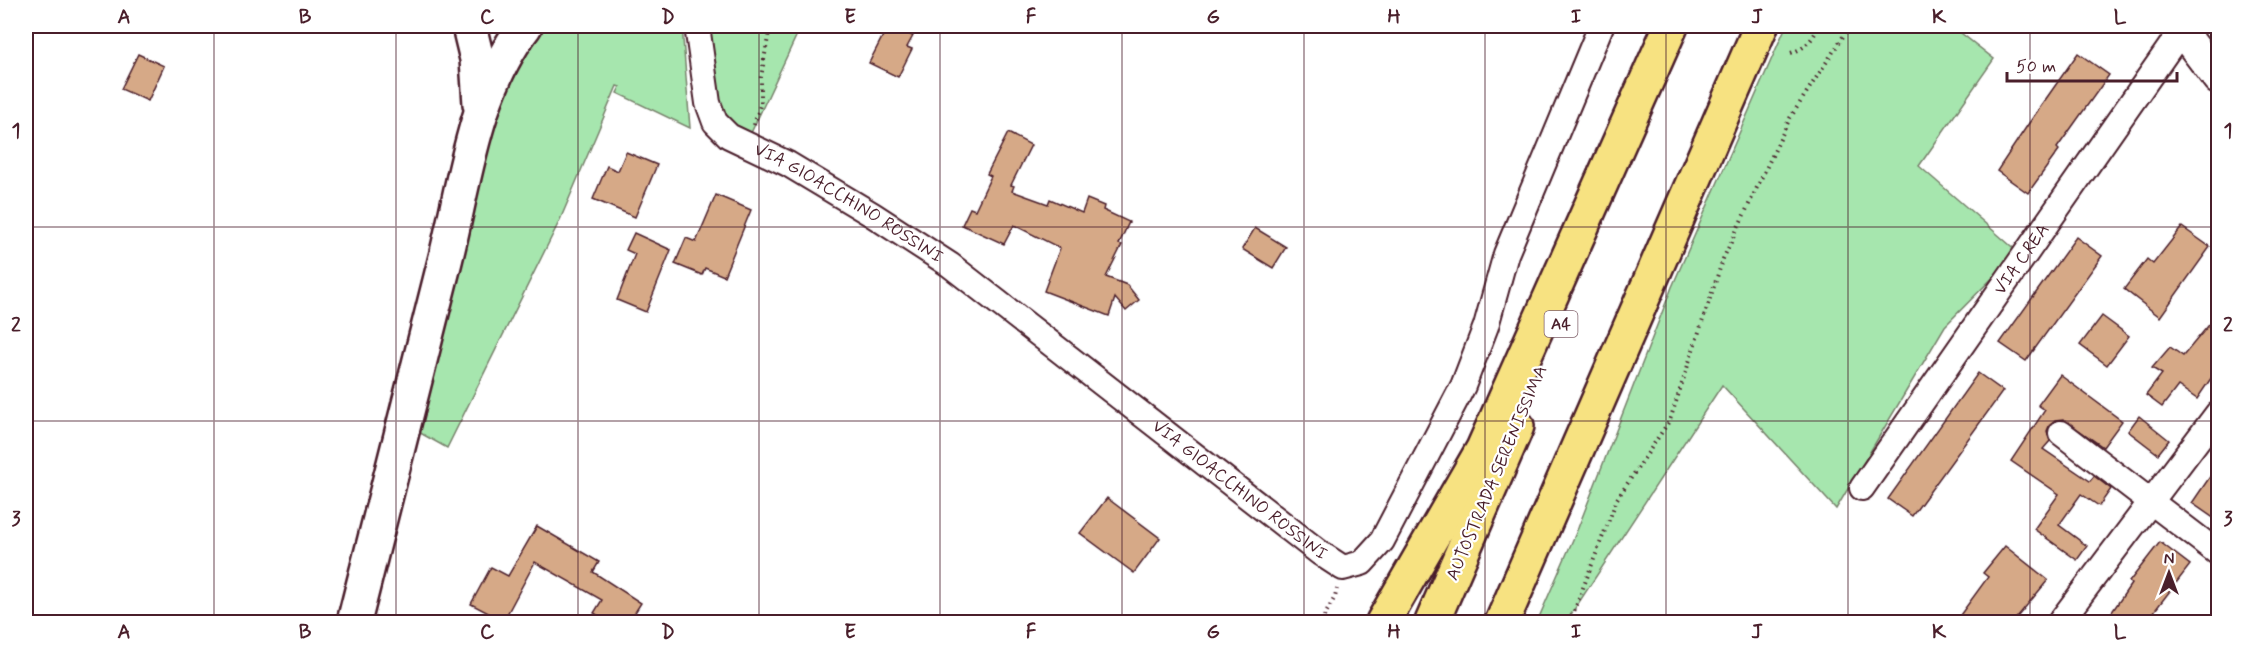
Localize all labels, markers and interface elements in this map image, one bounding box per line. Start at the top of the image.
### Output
text: A [117,4,131,31]
text: B [299,4,312,31]
text: C [480,4,495,31]
text: D [661,4,675,31]
text: E [844,4,856,31]
text: F [1026,4,1037,31]
text: G [1206,4,1220,31]
text: H [1387,4,1401,31]
text: I [1571,4,1581,31]
text: J [1751,4,1763,31]
text: K [1932,4,1947,31]
text: L [2114,4,2127,31]
scale bar [2007,45,2176,83]
text: 50 m [2016,55,2056,79]
text: 1 [12,118,20,145]
text: 1 [2224,118,2232,145]
street label: VIA GIOACCHINO ROSSINI [750,138,947,269]
street label: VIA CREA [1988,219,2055,300]
road number: A4 [1544,311,1578,337]
text: 2 [11,312,21,339]
text: 2 [2223,312,2233,339]
street label: AUTOSTRADA SERENISSIMA [1441,362,1553,584]
street label: VIA GIOACCHINO ROSSINI [1147,414,1332,566]
text: 3 [11,506,21,533]
text: 3 [2223,506,2233,533]
north arrow [2139,543,2199,603]
text: N [2164,549,2174,570]
text: A [117,619,131,646]
text: B [299,619,312,646]
text: C [480,619,495,646]
text: D [661,619,675,646]
text: E [844,619,856,646]
text: F [1026,619,1037,646]
text: G [1206,619,1220,646]
text: H [1387,619,1401,646]
text: I [1571,619,1581,646]
text: J [1751,619,1763,646]
text: K [1932,619,1947,646]
text: L [2114,619,2127,646]

